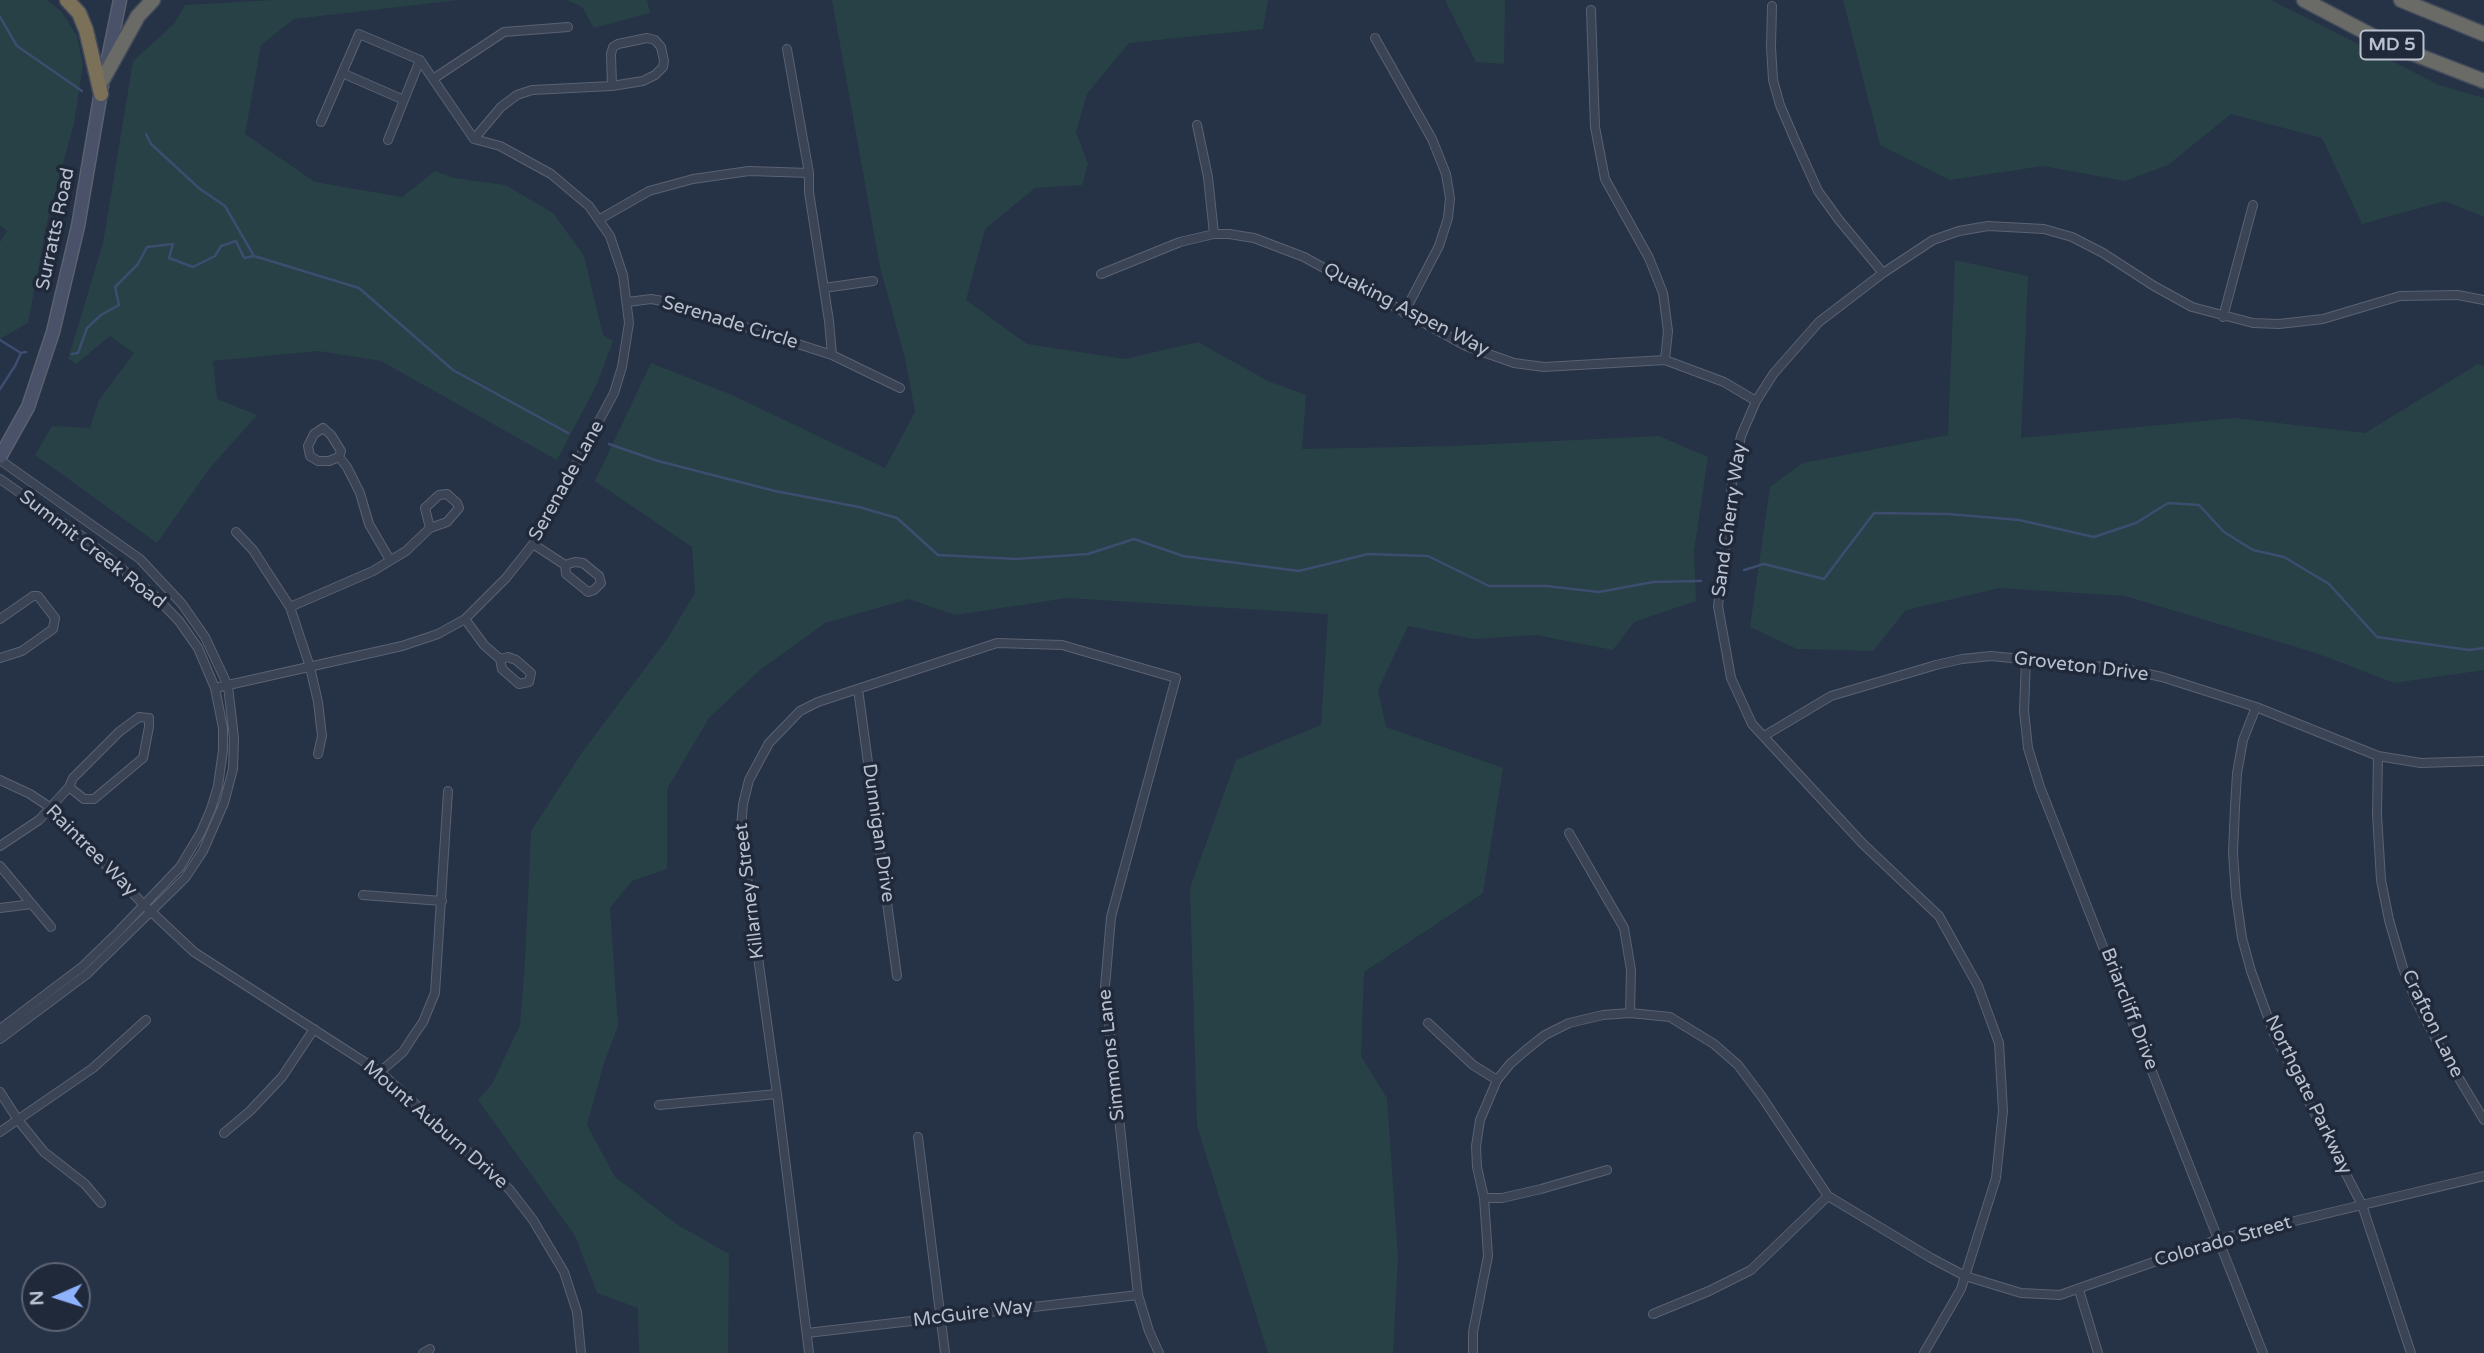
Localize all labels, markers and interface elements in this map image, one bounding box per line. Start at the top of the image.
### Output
road number: MD 5 [2360,31,2424,60]
street label: Surratts Road [32,166,80,292]
street label: Quaking Aspen Way [1319,258,1493,362]
street label: Serenade Circle [659,292,801,354]
street label: Serenade Lane [525,417,609,545]
street label: Sand Cherry Way [1708,442,1752,598]
street label: Summit Creek Road [14,486,170,614]
street label: Groveton Drive [2012,647,2150,687]
street label: Dunnigan Drive [857,762,899,904]
street label: Raintree Way [40,800,142,902]
street label: Killarney Street [730,822,770,960]
street label: Briarcliff Drive [2095,945,2163,1073]
street label: Crafton Lane [2396,966,2468,1082]
street label: Simmons Lane [1094,988,1130,1122]
street label: Northgate Parkway [2260,1012,2356,1178]
street label: Mount Auburn Drive [358,1056,512,1194]
street label: Colorado Street [2152,1212,2294,1272]
north arrow [21,1262,91,1332]
text: N [26,1290,48,1306]
street label: McGuire Way [912,1295,1034,1333]

